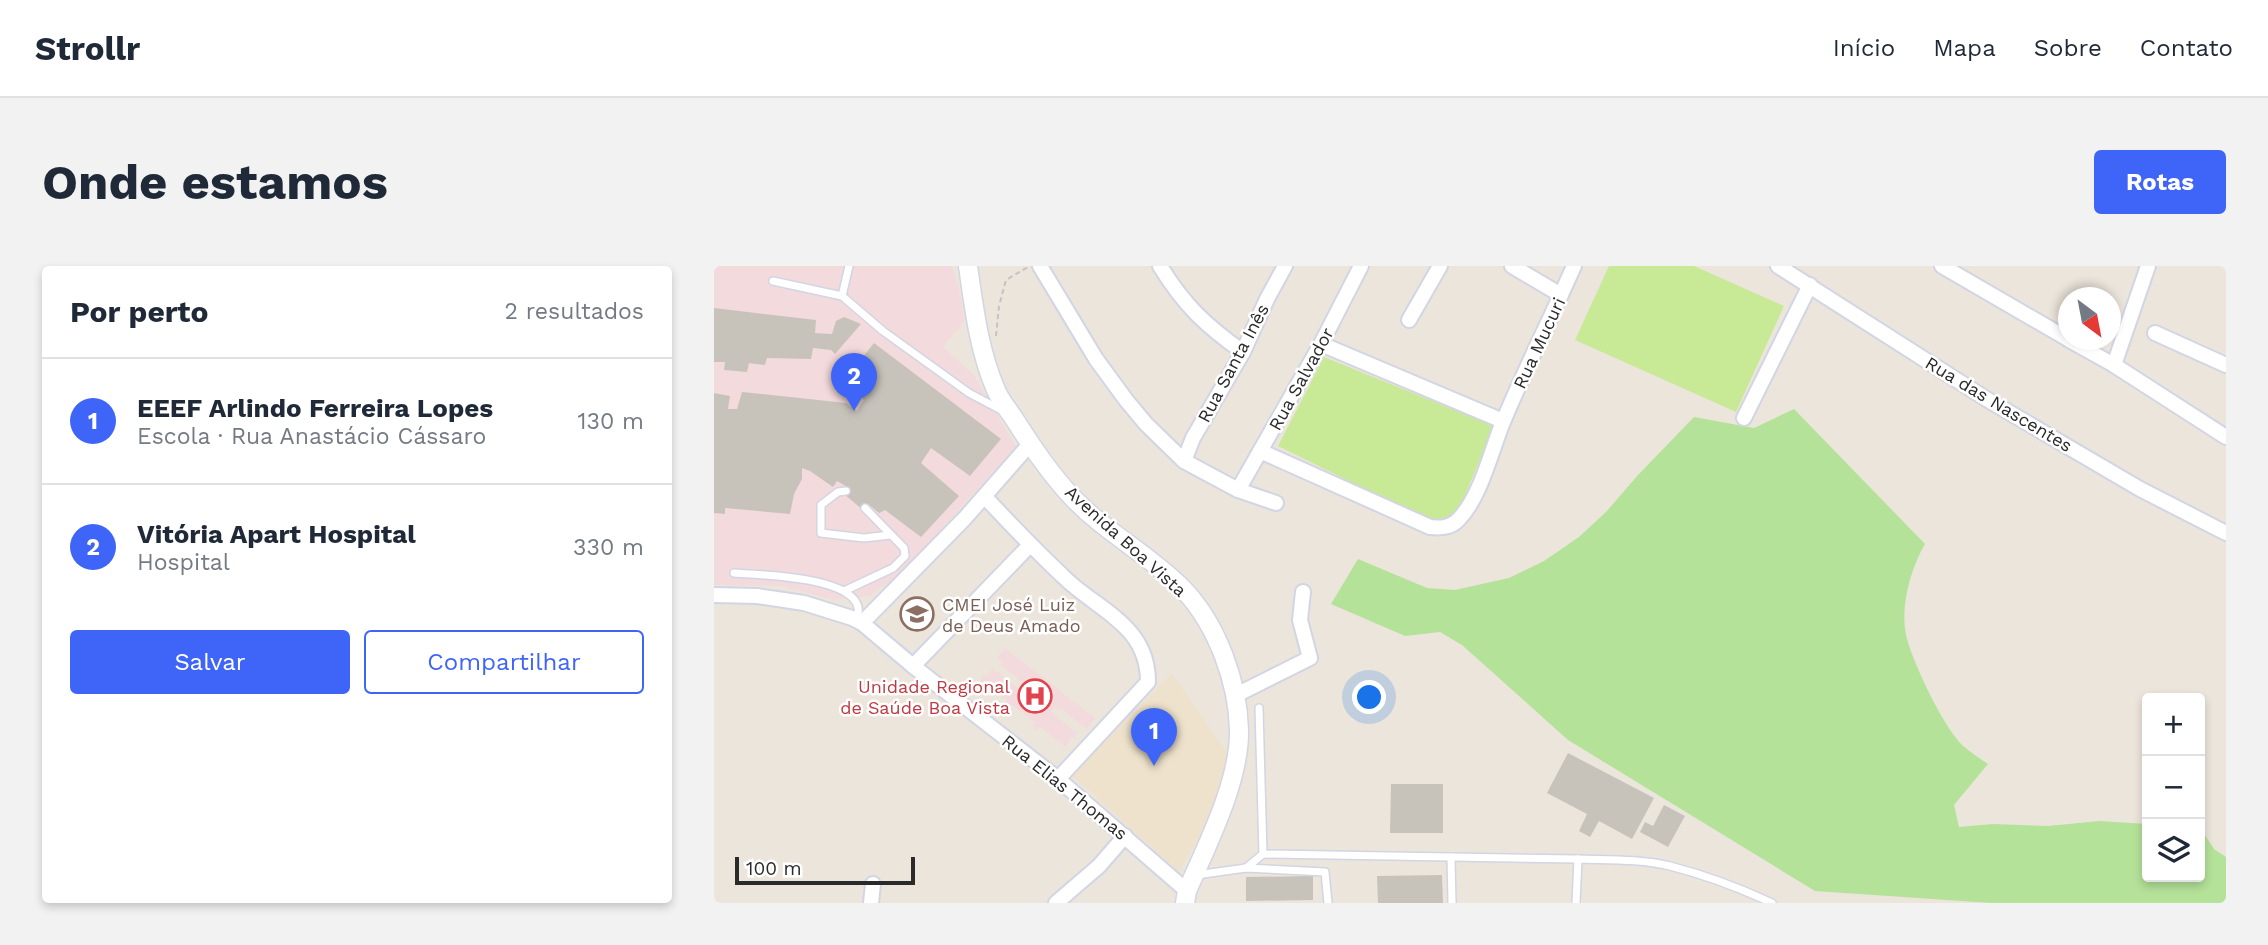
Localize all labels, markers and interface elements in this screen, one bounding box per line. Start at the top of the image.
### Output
text: Strollr [35,29,140,68]
text: Início [1833,34,1895,62]
text: Mapa [1933,34,1996,62]
text: Sobre [2034,34,2102,62]
text: Contato [2140,34,2233,62]
button: Rotas [2094,150,2226,214]
text: Onde estamos [42,153,388,211]
north arrow [2058,287,2121,350]
text: Por perto [70,294,208,329]
street label: Rua Mucuri [1509,294,1569,392]
text: 2 resultados [505,298,644,325]
street label: Rua Santa Inês [1193,300,1273,426]
street label: Rua Salvador [1264,324,1338,434]
street label: Rua das Nascentes [1922,352,2076,456]
pin: 2 [831,353,877,411]
text: EEEF Arlindo Ferreira Lopes [137,393,493,423]
text: 1 [88,408,98,435]
text: 130 m [578,408,644,435]
text: Escola · Rua Anastácio Cássaro [137,423,486,450]
street label: Avenida Boa Vista [1061,481,1191,601]
text: Vitória Apart Hospital [137,519,416,549]
text: 2 [86,534,100,561]
text: 330 m [573,534,644,561]
text: Hospital [137,549,230,576]
place label: CMEI José Luiz de Deus Amado [942,594,1081,636]
school or university icon: CMEI José Luiz de Deus Amado [898,595,936,633]
button: Salvar [70,630,350,694]
button: Compartilhar [364,630,644,694]
place label: Unidade Regional de Saúde Boa Vista [840,676,1010,718]
hospital icon: Unidade Regional de Saúde Boa Vista [1016,677,1054,715]
your location [1352,680,1386,714]
map controls [2142,693,2205,882]
button: + [2142,693,2205,756]
pin: 1 [1131,708,1177,766]
street label: Rua Elias Thomas [998,730,1132,844]
button: − [2142,756,2205,819]
button: layers [2142,819,2205,882]
scale bar [735,854,915,886]
text: 100 m [746,857,802,880]

